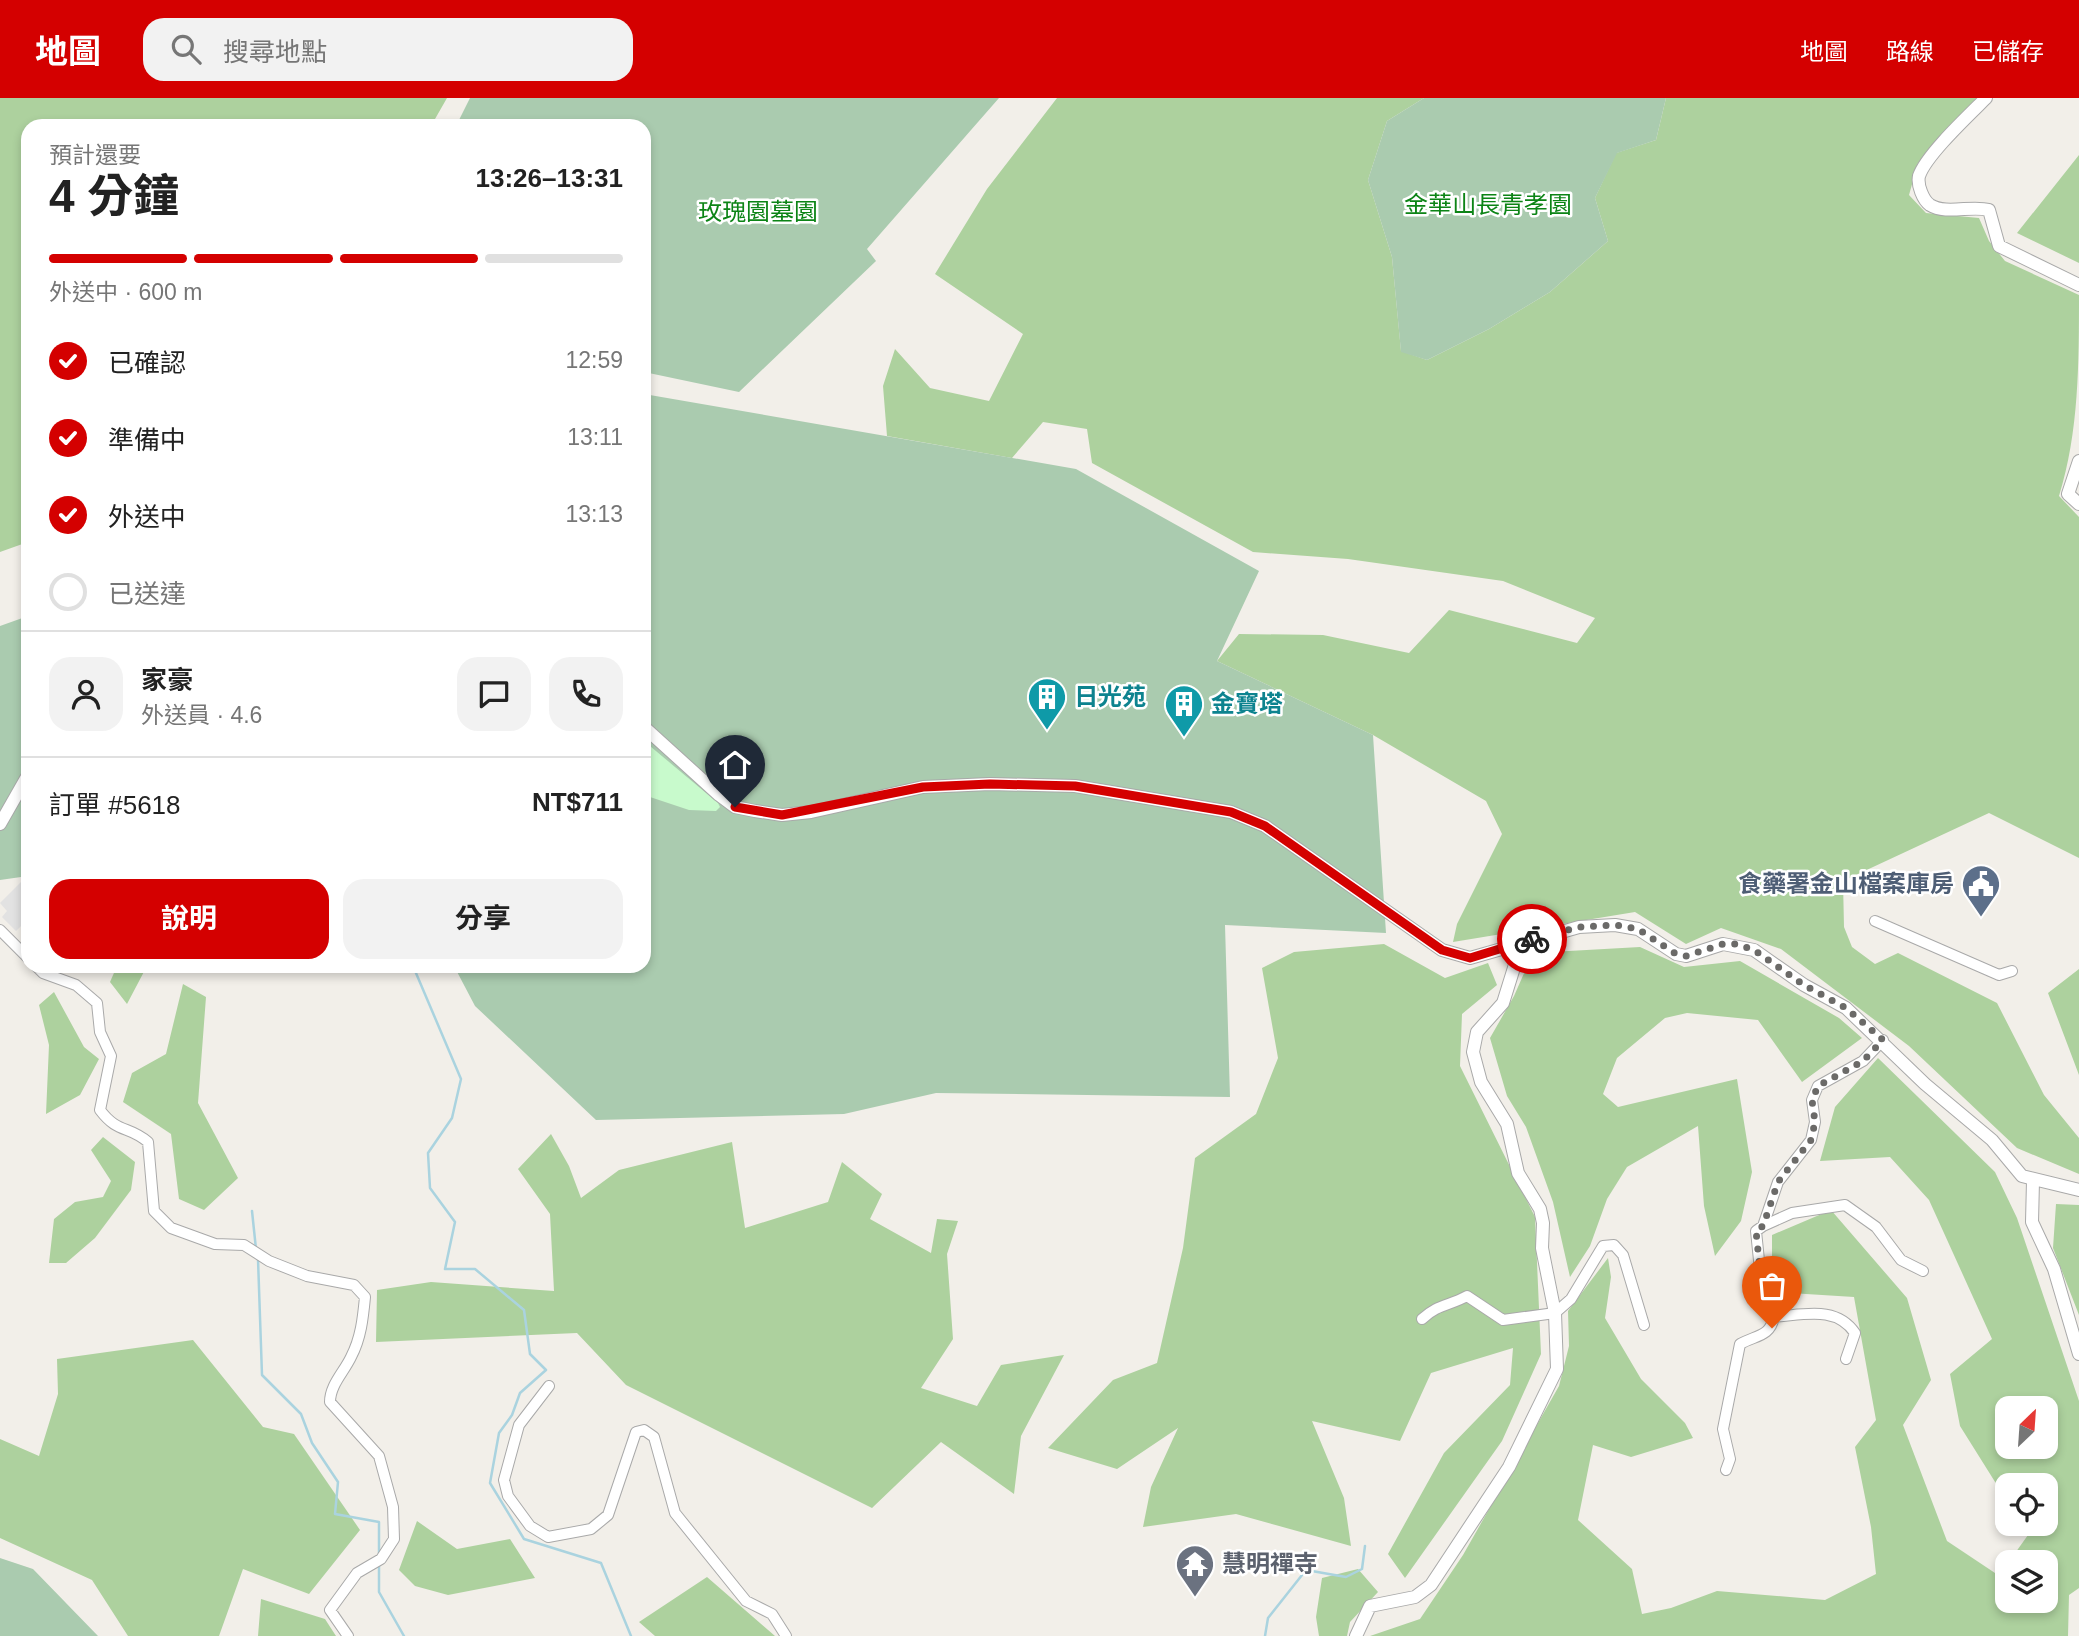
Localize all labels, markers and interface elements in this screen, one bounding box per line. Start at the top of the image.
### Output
search box [143,18,633,81]
icon: search [167,30,205,68]
text: 地圖 [35,33,101,70]
text: 搜尋地點 [223,37,327,67]
text: 地圖 [1800,38,1848,65]
text: 路線 [1886,38,1934,65]
text: 已儲存 [1972,38,2044,65]
text: 預計還要 [49,142,141,168]
text: 13:26–13:31 [476,163,623,193]
text: 4 分鐘 [49,170,179,222]
park label: 金華山長青孝園 [1404,191,1572,218]
park label: 玫瑰園墓園 [698,198,818,225]
text: 外送中 · 600 m [49,279,202,305]
icon: check [49,342,87,380]
text: 12:59 [565,347,623,373]
text: 已確認 [108,348,186,378]
icon: check [49,419,87,457]
text: 13:11 [567,424,623,450]
text: 準備中 [108,425,186,455]
icon: check [49,496,87,534]
text: 13:13 [565,501,623,527]
text: 外送中 [108,502,186,532]
text: 已送達 [108,579,186,609]
button: person [49,657,123,731]
button: chat [457,657,531,731]
button: phone [549,657,623,731]
text: 家豪 [141,665,193,695]
building icon: 日光苑 [1026,676,1068,731]
place label: 日光苑 [1074,683,1146,710]
building icon: 金寶塔 [1163,683,1205,738]
place label: 金寶塔 [1211,690,1283,717]
text: 外送員 · 4.6 [141,702,262,728]
pin [705,735,765,807]
icon: home [716,746,754,784]
text: NT$711 [532,787,623,817]
text: 訂單 #5618 [49,790,181,820]
public building icon: 食藥署金山檔案庫房 [1960,863,2002,918]
place label: 食藥署金山檔案庫房 [1738,870,1954,897]
button: 說明 [49,879,329,959]
button: 分享 [343,879,623,959]
courier [1497,904,1567,974]
icon: bike [1513,920,1551,958]
pin [1742,1256,1802,1328]
icon: bag [1753,1267,1791,1305]
north arrow [1995,1396,2058,1460]
map controls [1995,1396,2058,1613]
button: locate [1995,1473,2058,1536]
temple icon: 慧明禪寺 [1174,1543,1216,1598]
place label: 慧明禪寺 [1222,1550,1318,1577]
button: layers [1995,1550,2058,1613]

